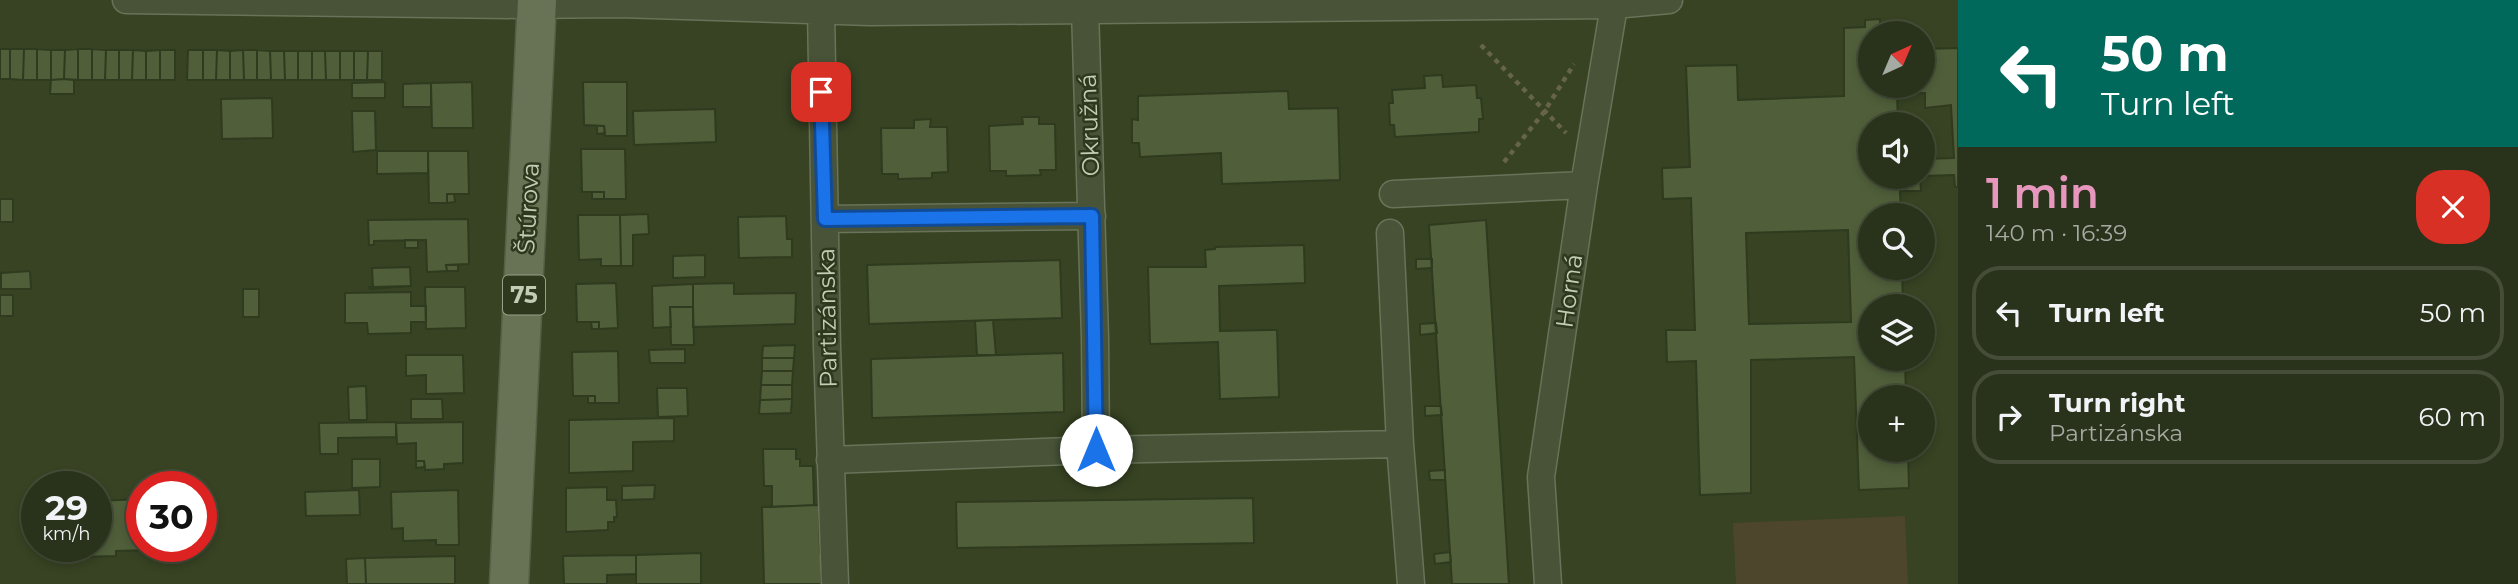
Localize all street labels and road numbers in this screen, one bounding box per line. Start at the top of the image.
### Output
street label: Okružná [1073,73,1105,177]
street label: Štúrova [511,162,545,254]
street label: Partizánska [811,248,843,388]
street label: Horná [1549,252,1589,330]
road number: 75 [503,276,545,314]

